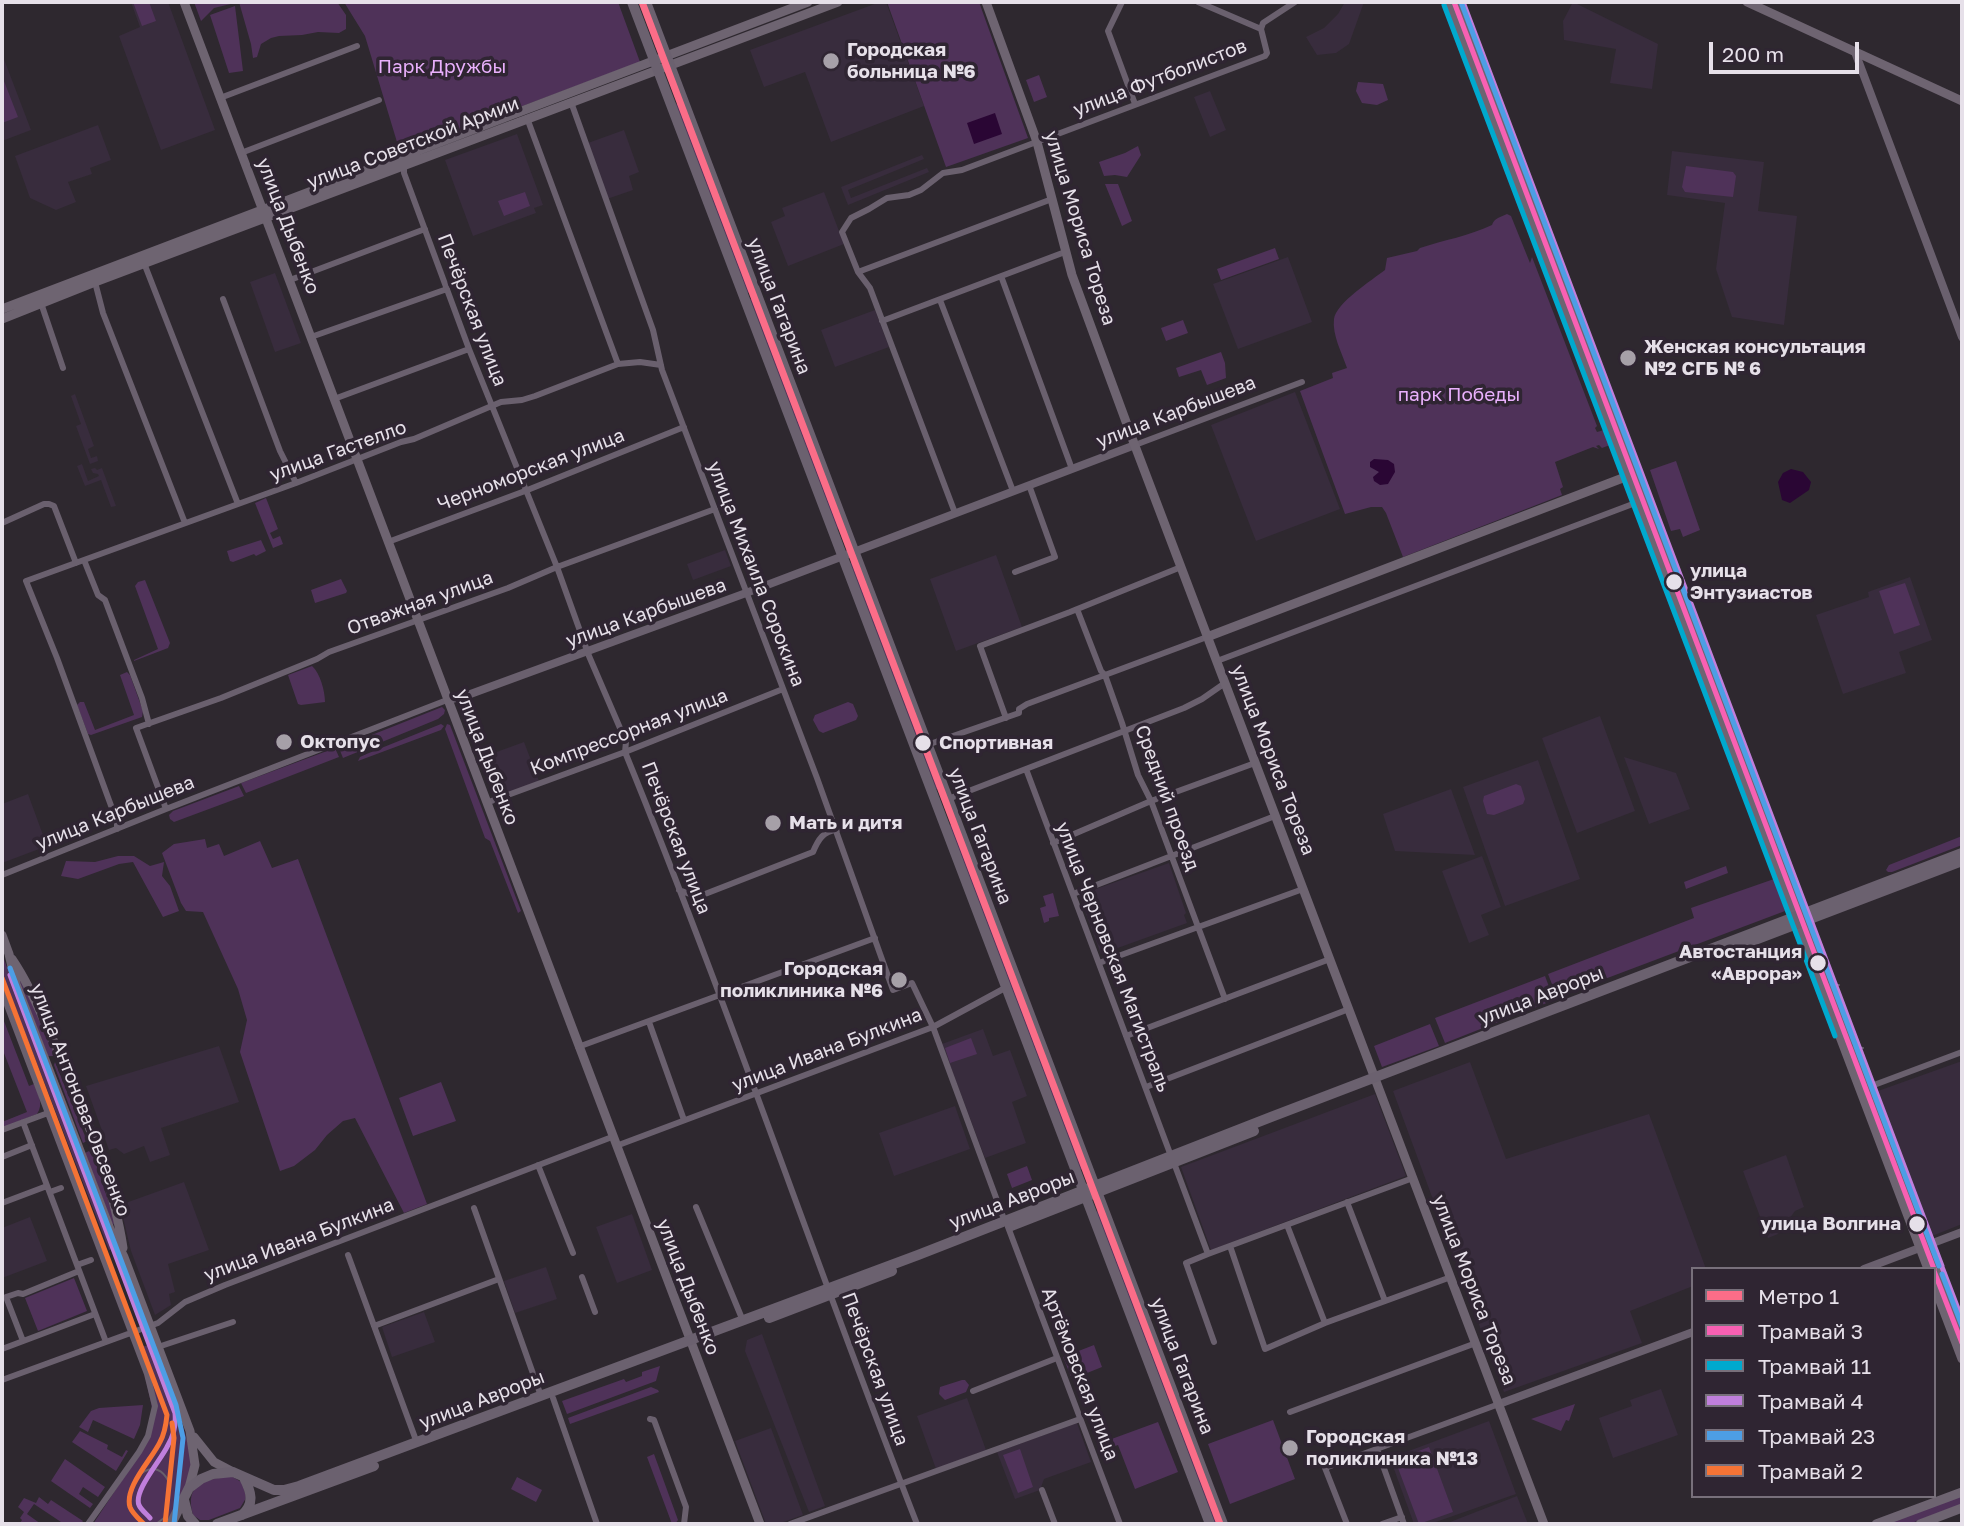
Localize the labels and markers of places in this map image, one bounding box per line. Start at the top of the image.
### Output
place label: Городская больница №6 [847,39,976,83]
marker: Городская больница №6 [821,51,841,71]
place label: Женская консультация №2 СГБ № 6 [1644,336,1866,380]
marker: Женская консультация №2 СГБ № 6 [1618,348,1638,368]
place label: улица Энтузиастов [1690,560,1813,604]
marker: улица Энтузиастов [1664,572,1684,592]
place label: Октопус [300,731,380,753]
marker: Октопус [274,732,294,752]
place label: Спортивная [939,732,1053,754]
marker: Спортивная [913,733,933,753]
place label: Мать и дитя [789,812,902,834]
marker: Мать и дитя [763,813,783,833]
place label: Автостанция «Аврора» [1679,941,1802,985]
marker: Автостанция «Аврора» [1808,953,1828,973]
place label: Городская поликлиника №6 [720,958,883,1002]
marker: Городская поликлиника №6 [889,970,909,990]
place label: улица Волгина [1760,1213,1901,1235]
marker: улица Волгина [1907,1214,1927,1234]
place label: Городская поликлиника №13 [1306,1426,1478,1470]
marker: Городская поликлиника №13 [1280,1438,1300,1458]

